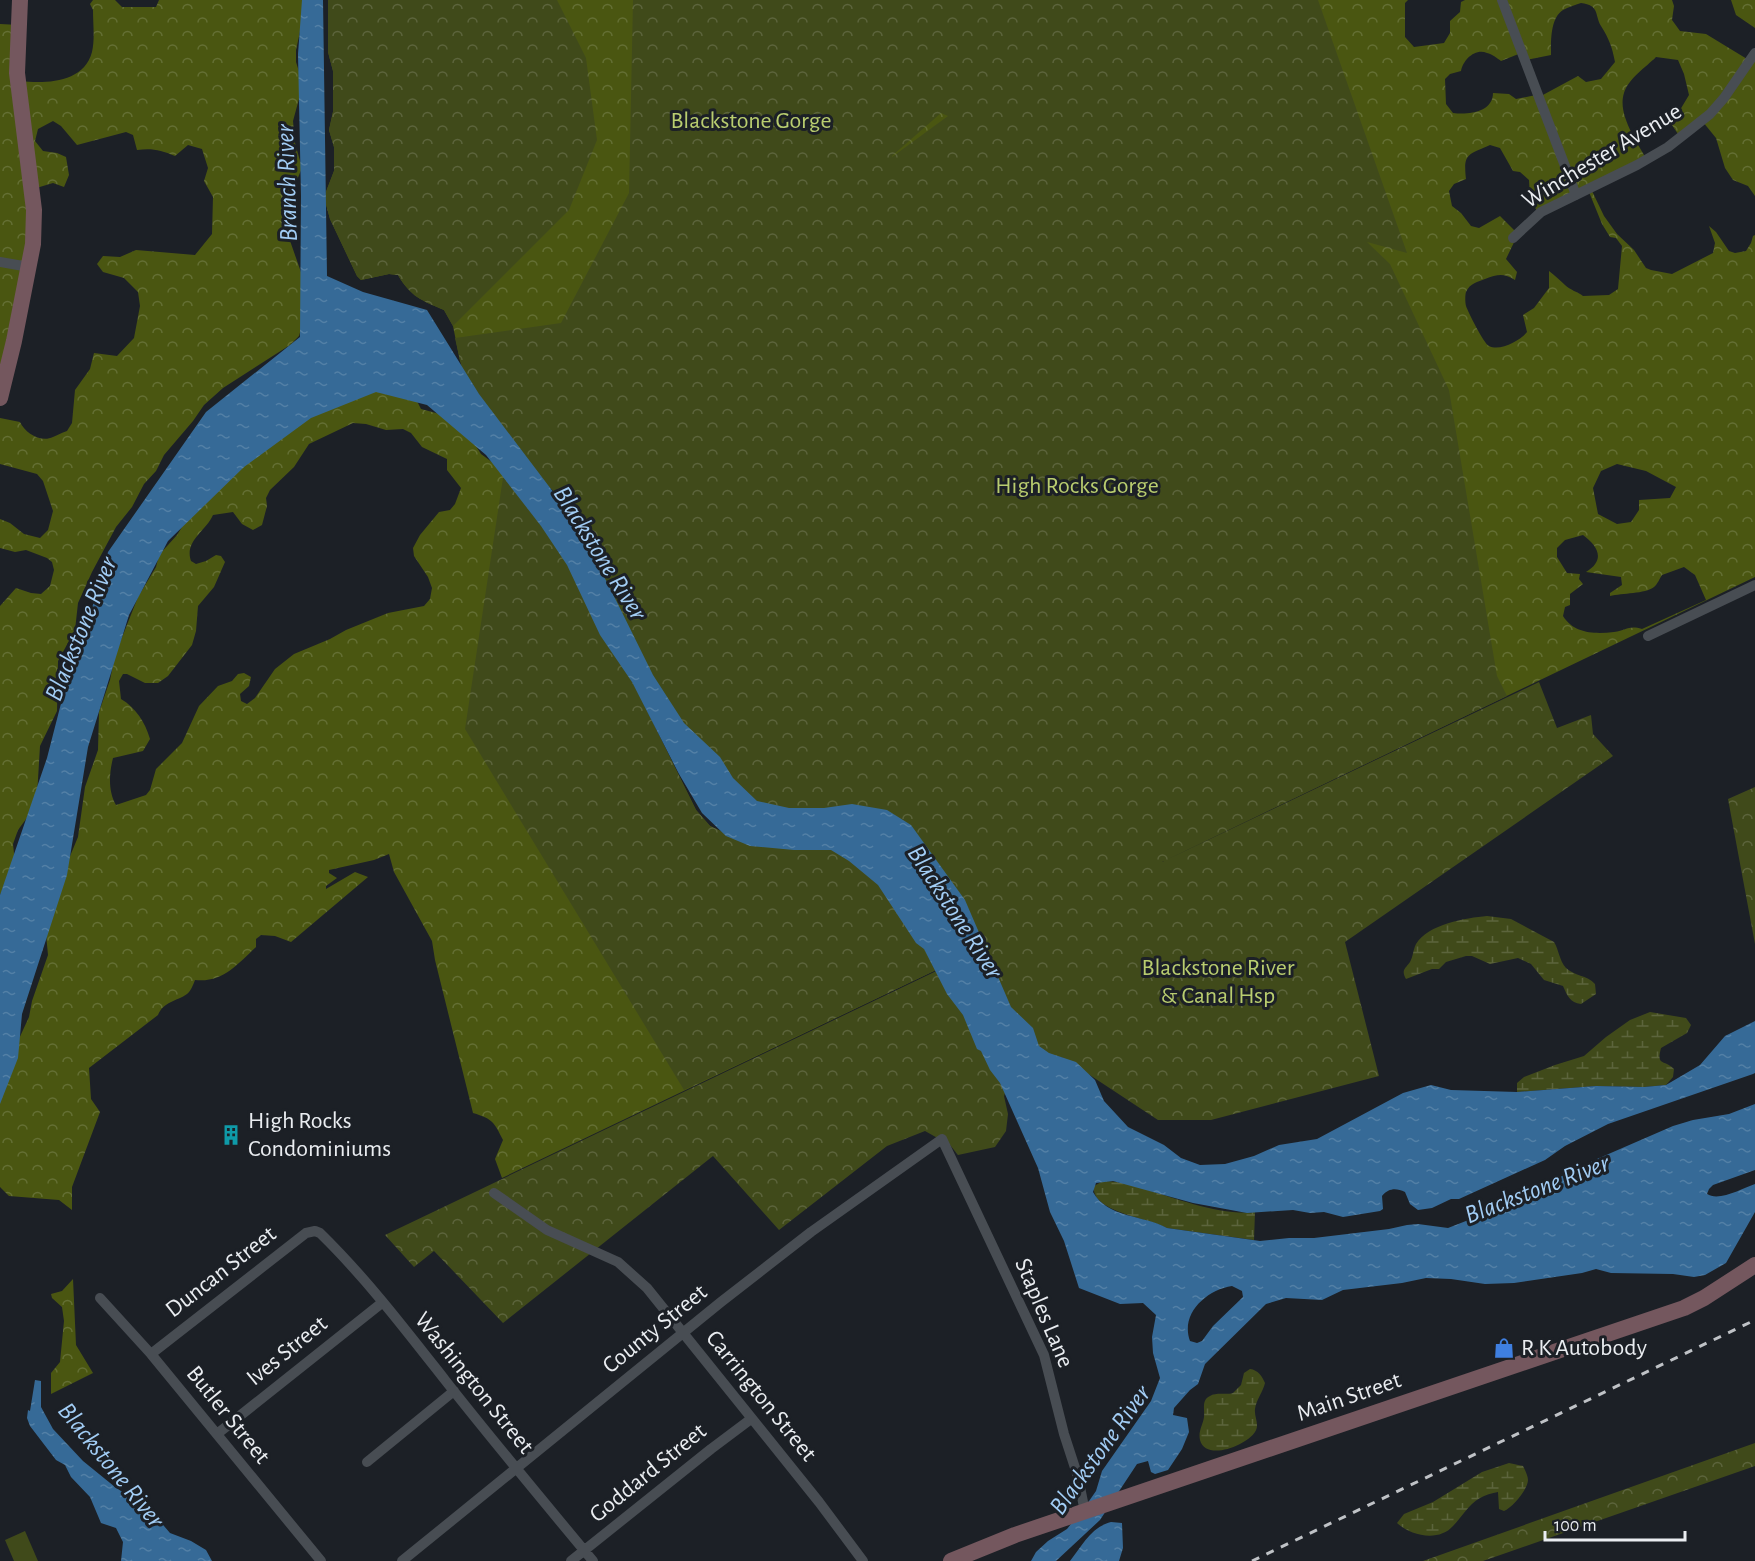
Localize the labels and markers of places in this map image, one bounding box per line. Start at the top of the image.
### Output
place label: High Rocks Condominiums [248,1109,391,1161]
building icon: High Rocks Condominiums [219,1123,243,1147]
shop icon: R K Autobody [1492,1336,1516,1360]
place label: R K Autobody [1521,1336,1647,1360]

